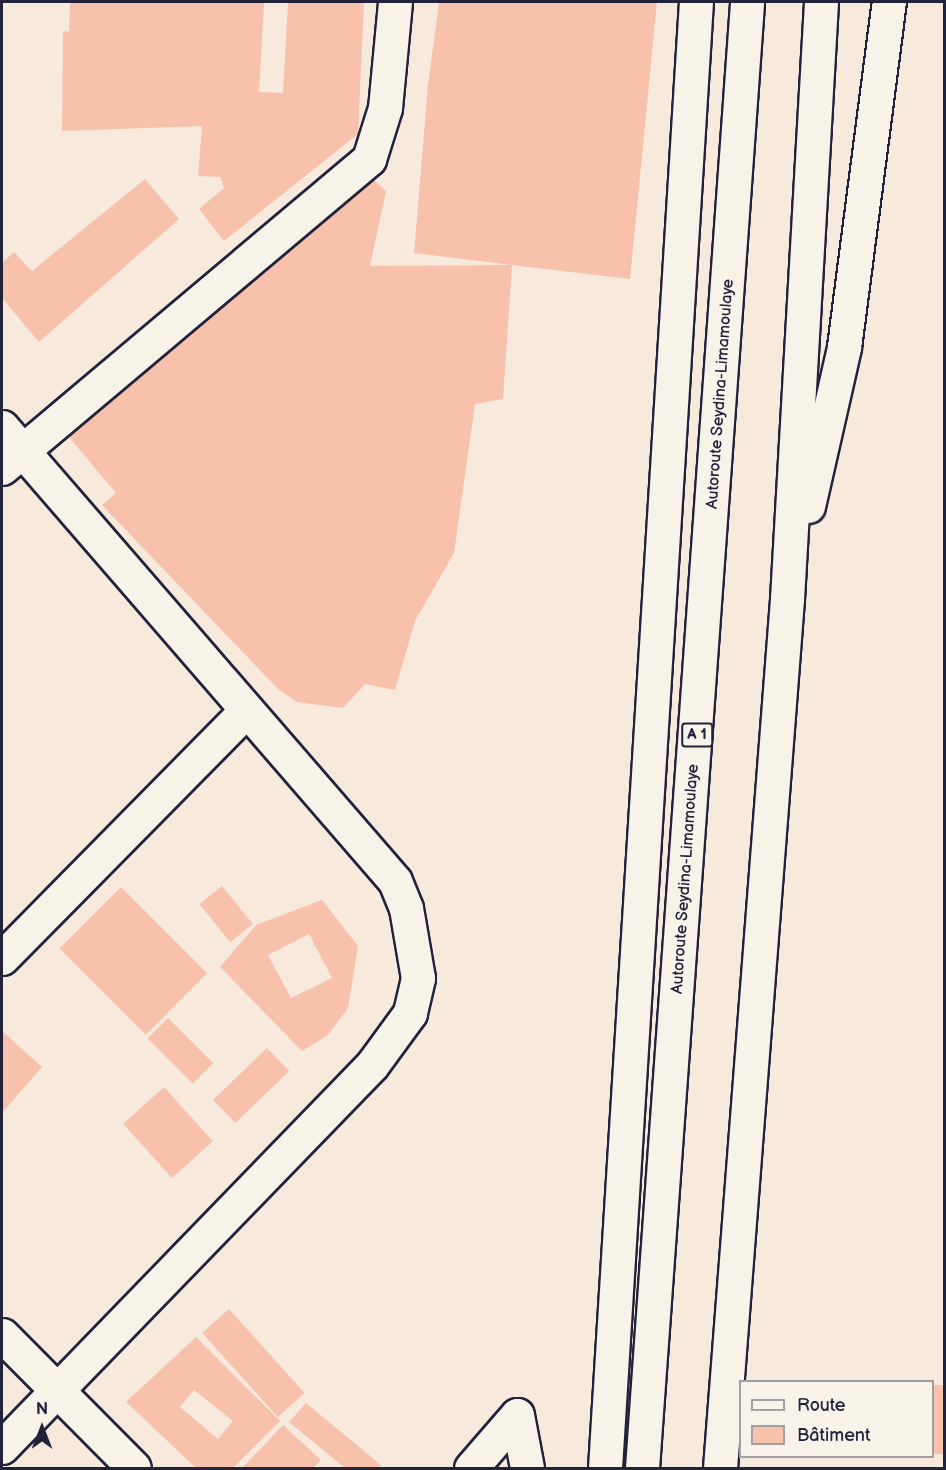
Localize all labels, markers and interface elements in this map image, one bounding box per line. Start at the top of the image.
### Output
street label: Autoroute Seydina-Limamoulaye [703,278,739,510]
road number: A 1 [680,723,714,747]
street label: Autoroute Seydina-Limamoulaye [668,763,704,995]
legend [739,1380,934,1458]
text: Route [797,1395,846,1416]
north arrow [12,1398,72,1458]
text: N [36,1400,48,1419]
text: Bâtiment [797,1425,871,1446]

